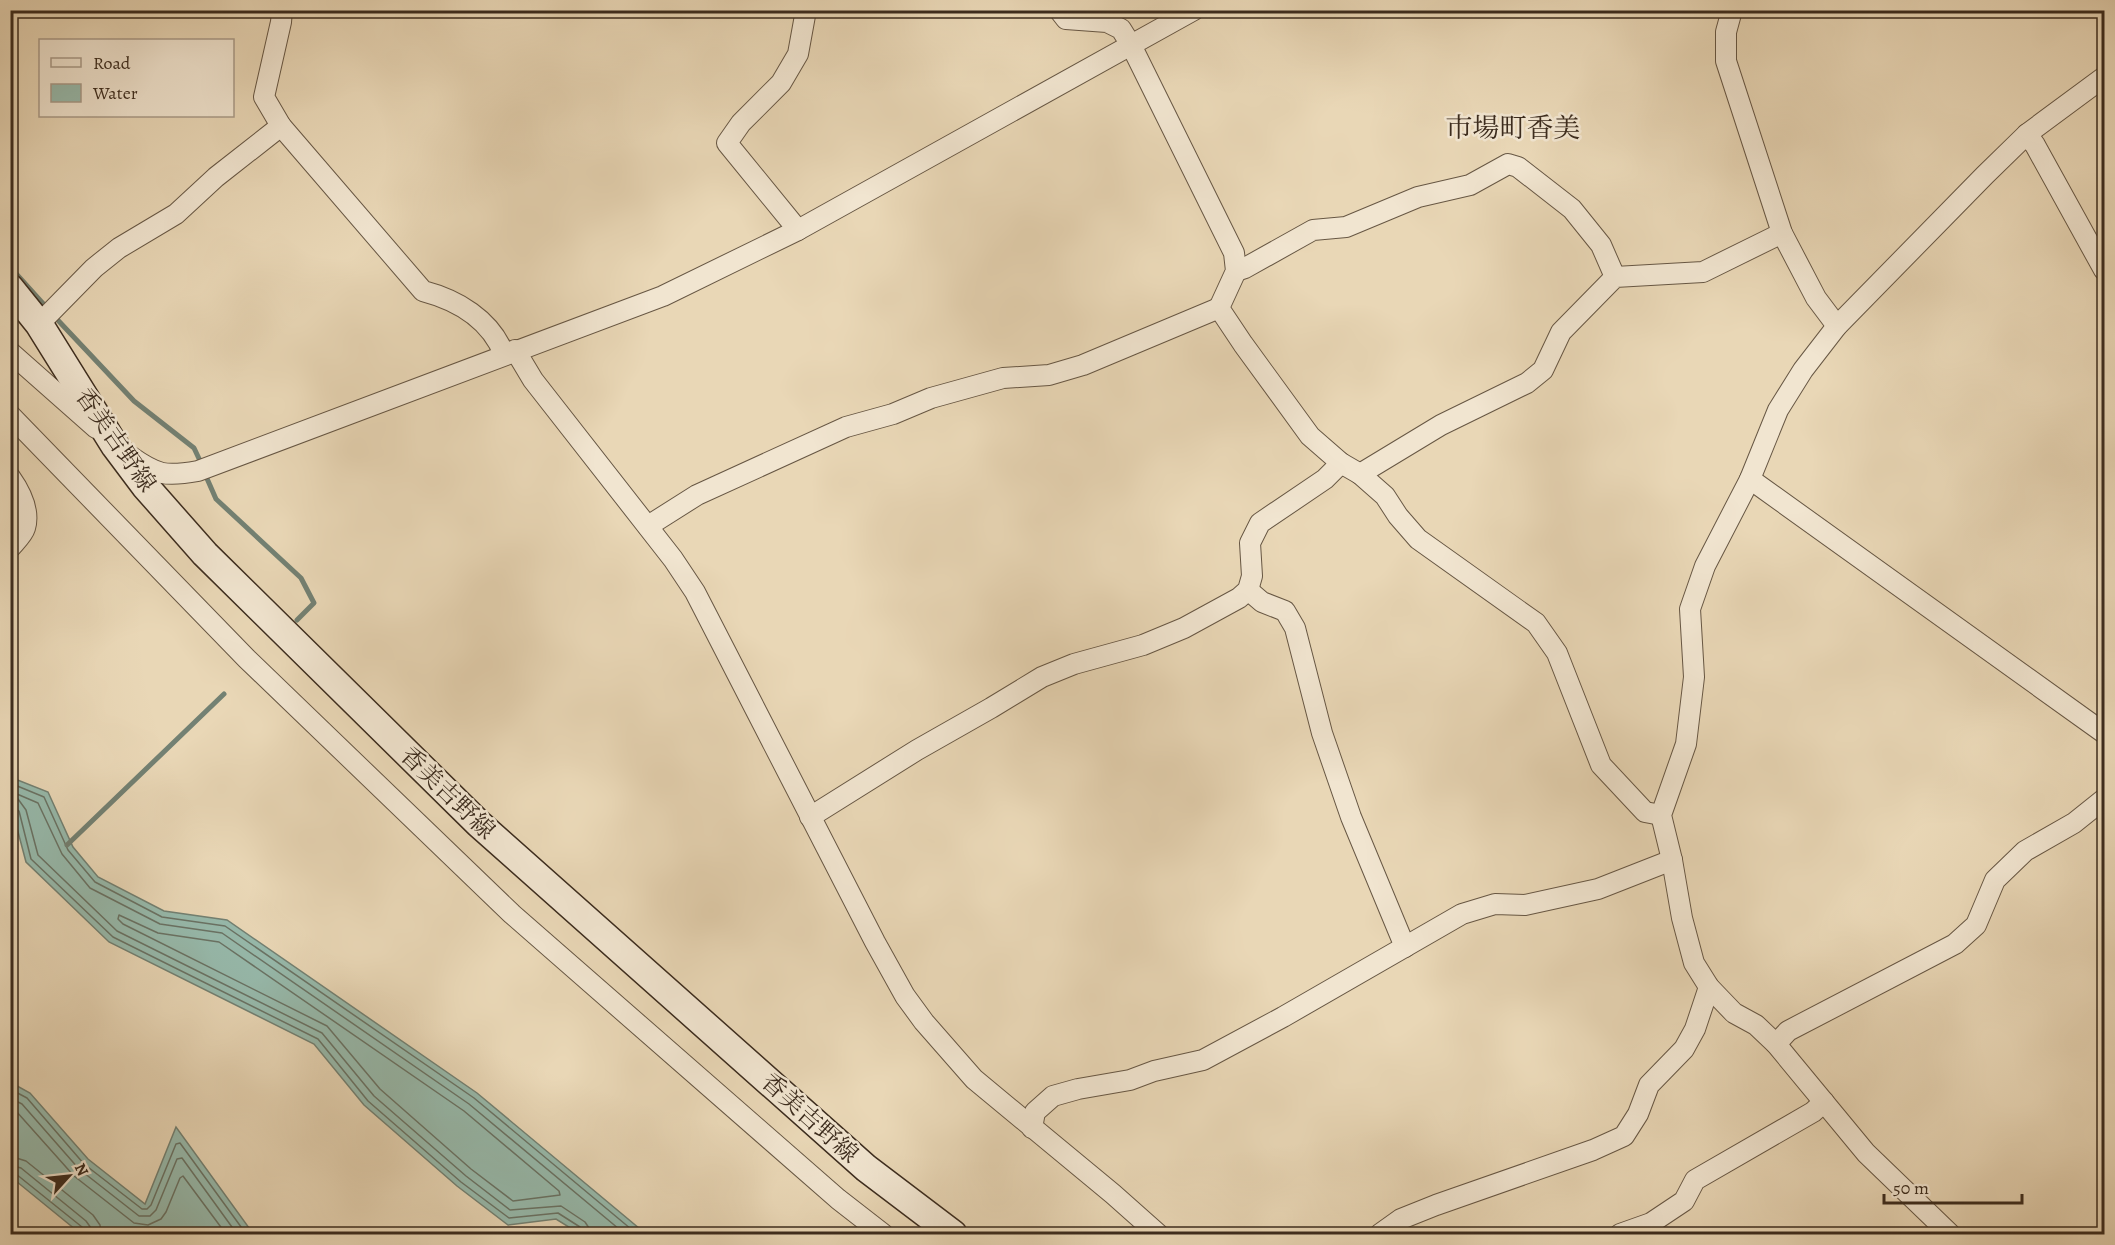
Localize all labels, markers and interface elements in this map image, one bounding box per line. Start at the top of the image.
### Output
legend [39,39,234,117]
text: Road [93,51,131,75]
text: Water [92,81,138,105]
district label: 市場町香美 [1446,110,1581,146]
street label: 香美吉野線 [68,382,164,498]
street label: 香美吉野線 [394,740,502,846]
street label: 香美吉野線 [755,1066,865,1170]
north arrow [39,1146,99,1206]
text: N [69,1159,94,1180]
scale bar [1884,1167,2022,1205]
text: 50 m [1893,1176,1929,1200]

